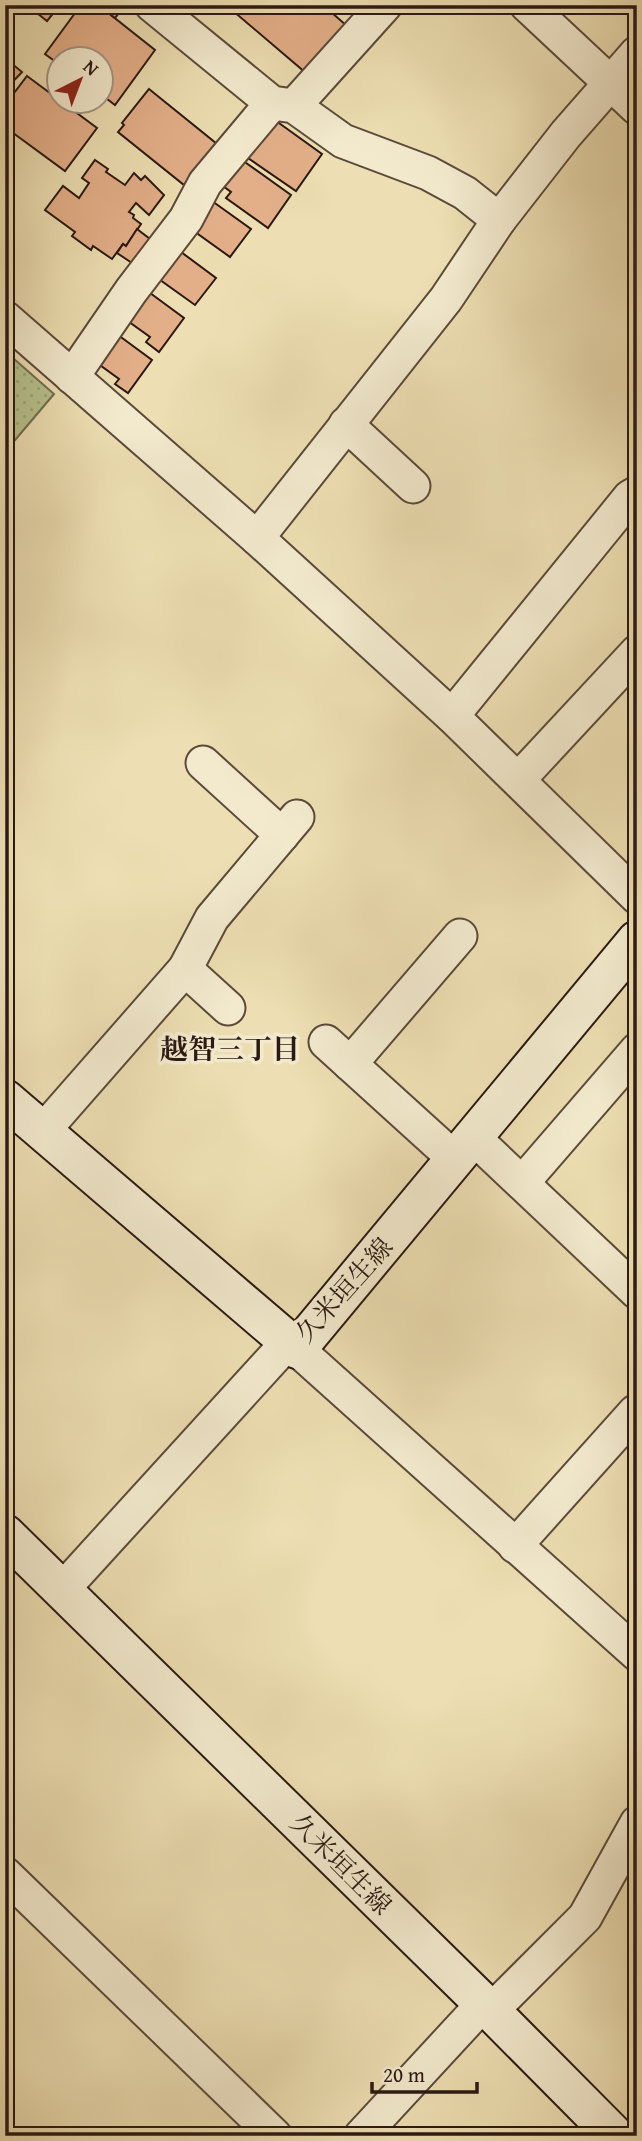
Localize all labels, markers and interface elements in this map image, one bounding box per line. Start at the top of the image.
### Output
north arrow [46,46,116,116]
text: N [77,53,106,82]
district label: 越智三丁目 [160,1028,300,1069]
street label: 久米垣生線 [286,1228,402,1351]
street label: 久米垣生線 [282,1804,401,1923]
scale bar [372,2050,477,2094]
text: 20 m [383,2059,425,2090]

